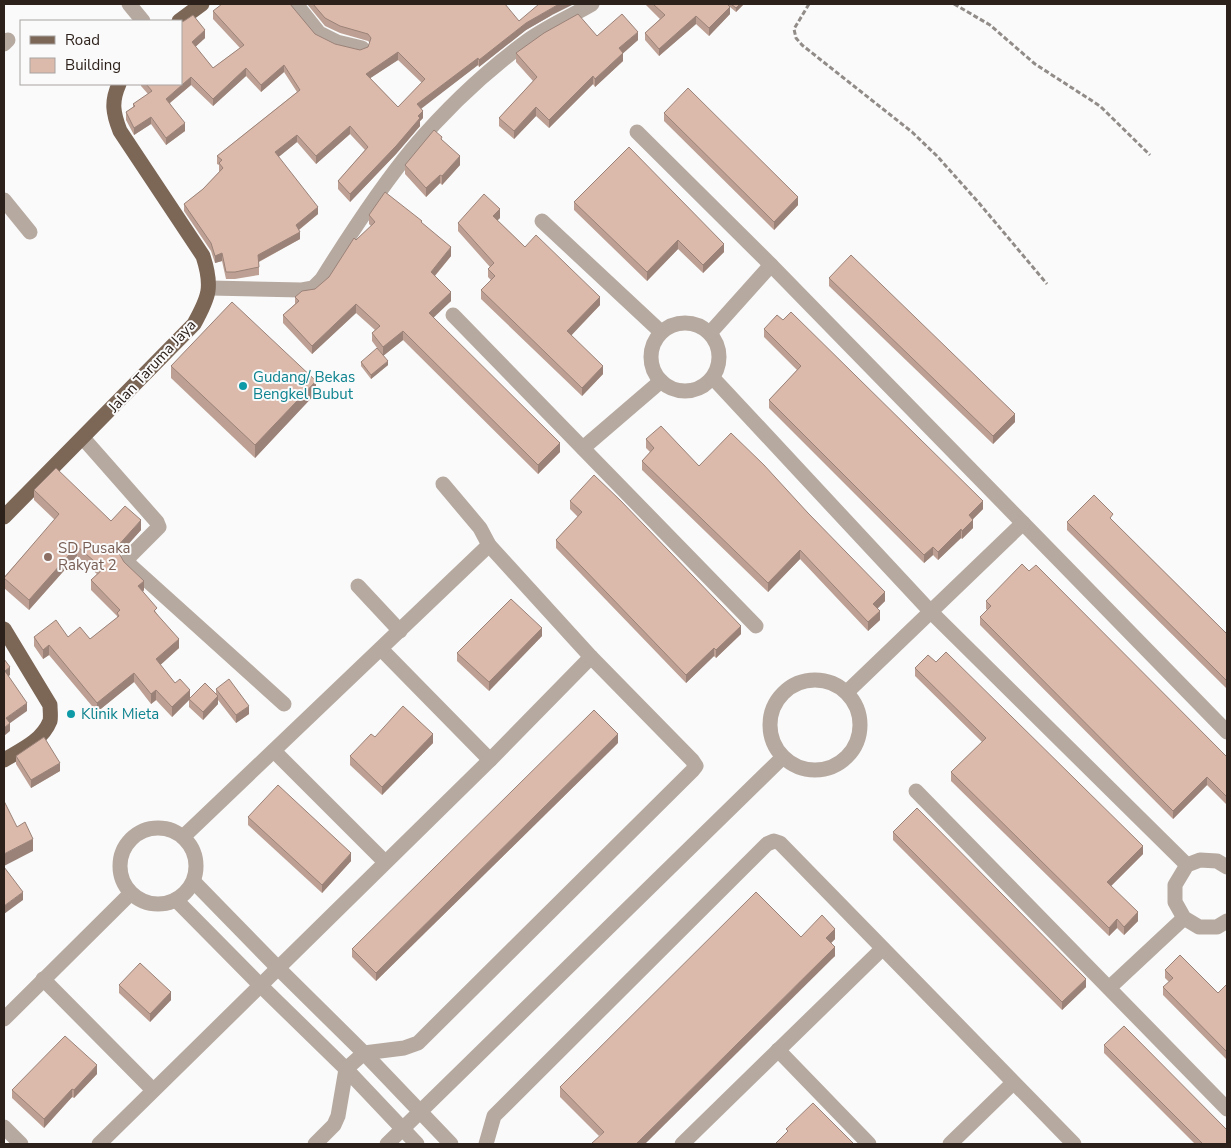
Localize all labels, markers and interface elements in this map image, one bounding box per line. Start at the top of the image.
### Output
legend [20,20,182,85]
text: Road [65,30,100,50]
text: Building [65,55,121,75]
street label: Jalan Taruma Jaya [103,315,200,417]
place label: Gudang/ Bekas Bengkel Bubut [253,367,355,404]
marker: Gudang/ Bekas Bengkel Bubut [237,380,249,392]
place label: SD Pusaka Rakyat 2 [58,538,131,575]
marker: SD Pusaka Rakyat 2 [42,551,54,563]
place label: Klinik Mieta [81,704,159,724]
marker: Klinik Mieta [65,708,77,720]

